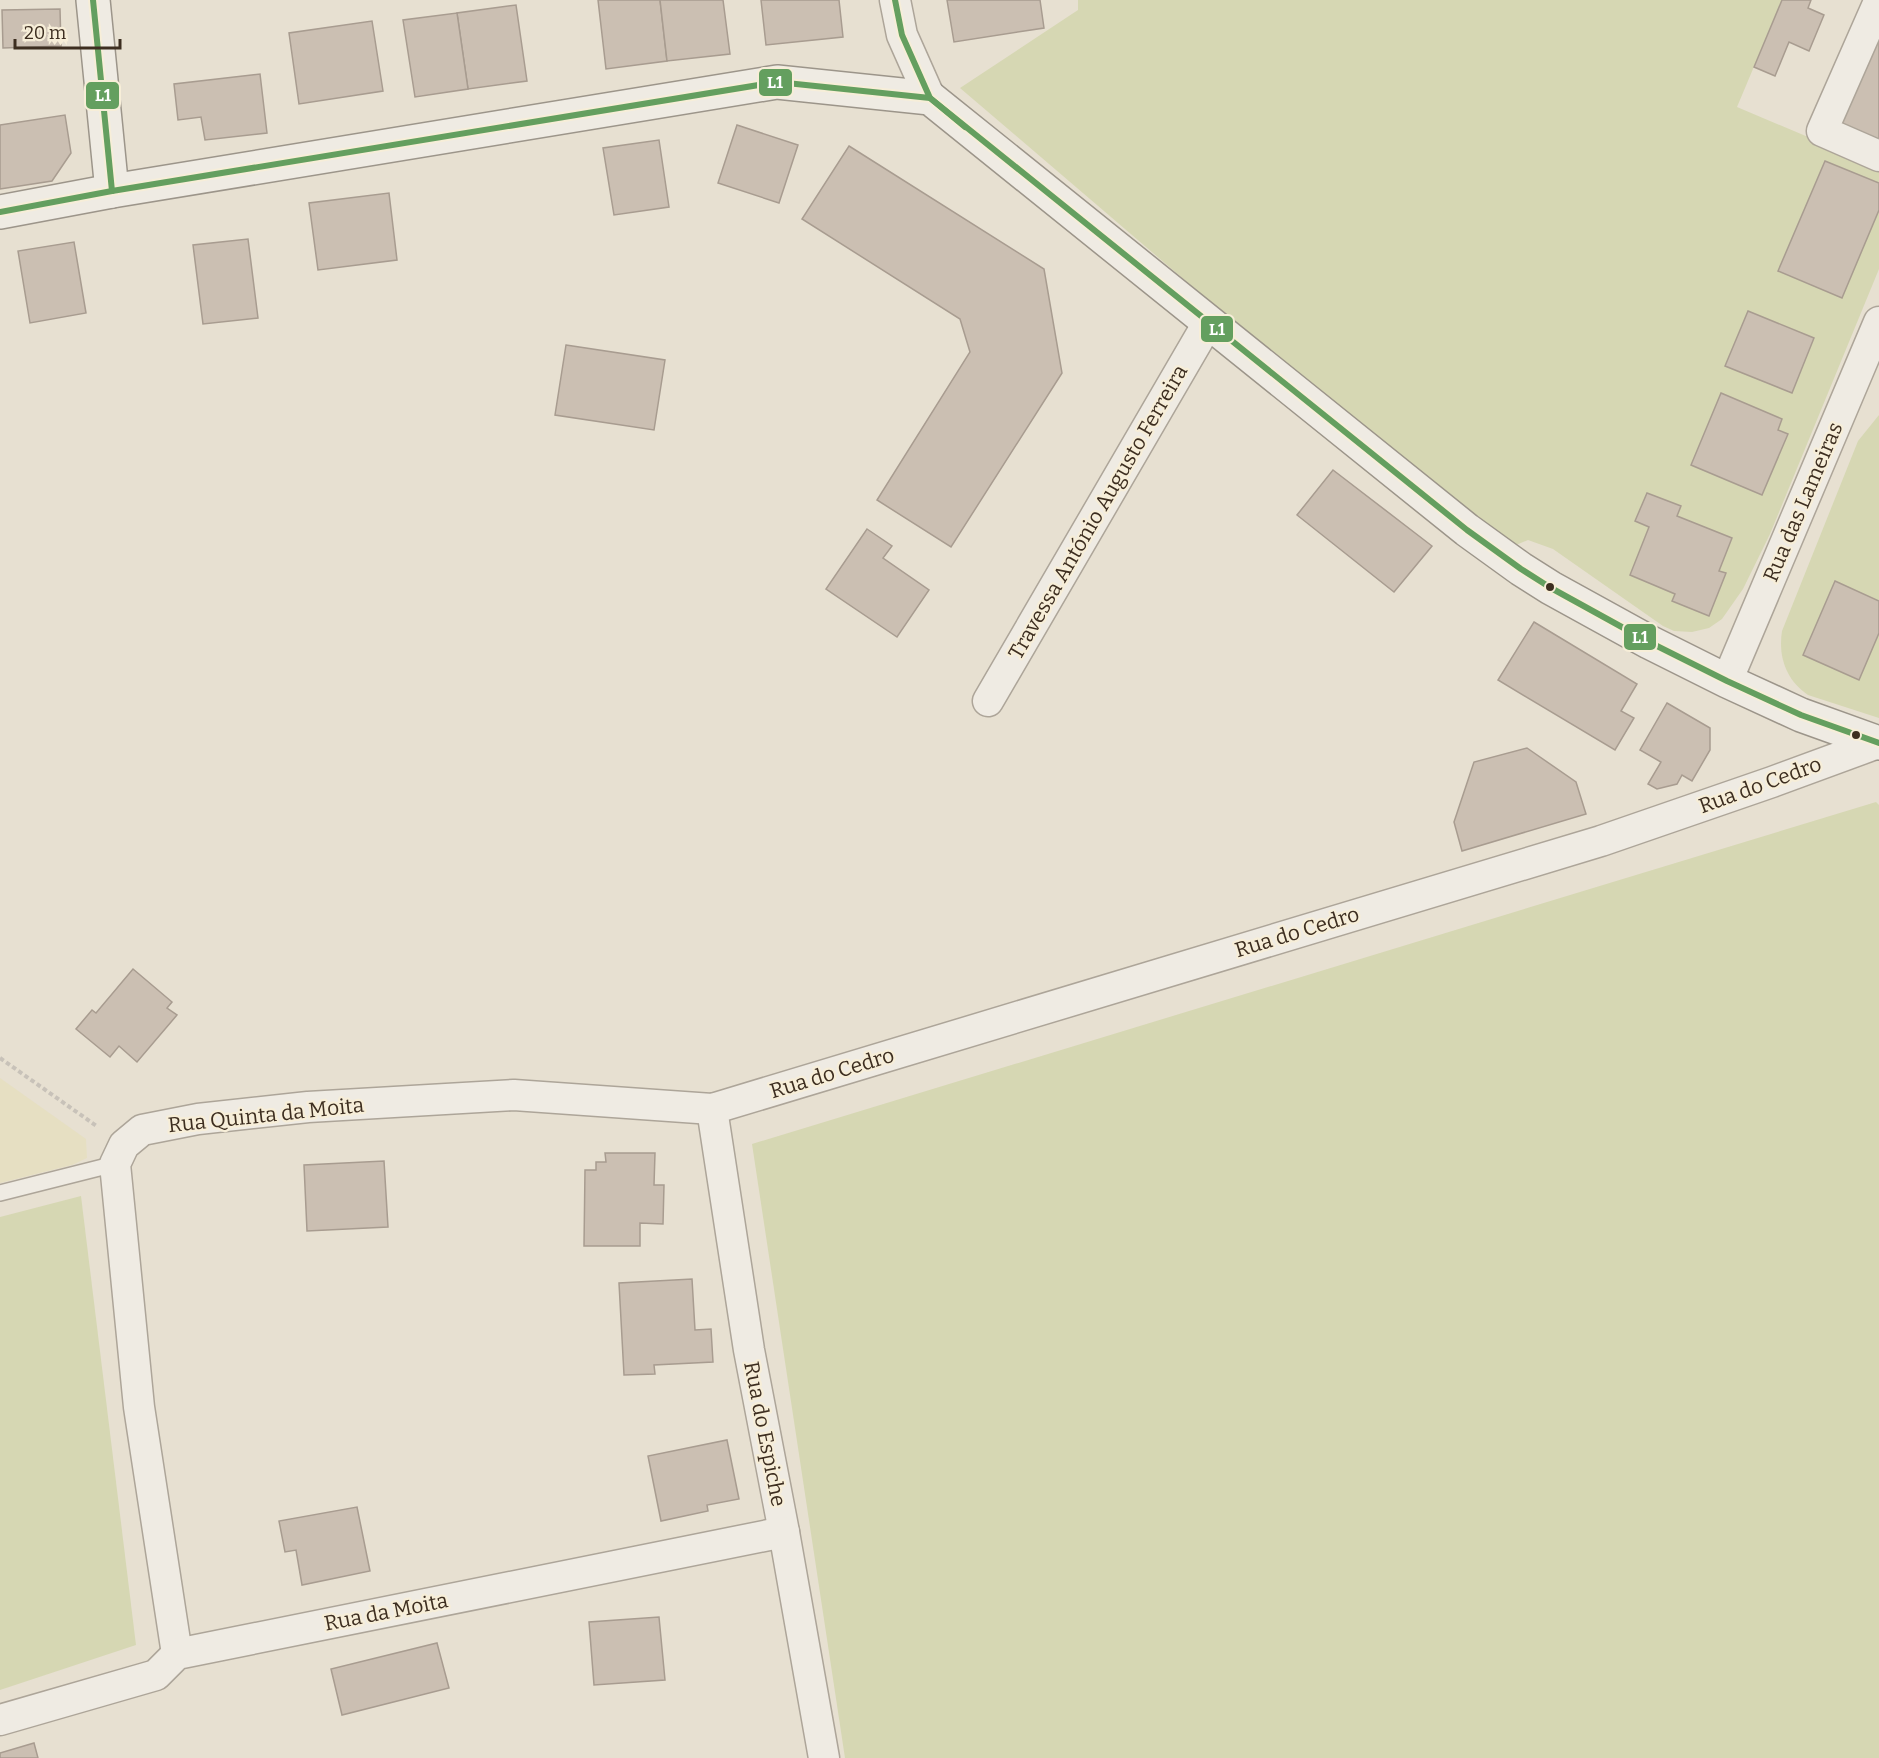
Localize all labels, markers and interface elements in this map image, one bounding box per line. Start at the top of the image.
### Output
scale bar [15,12,120,50]
text: 20 m [24,22,66,44]
line badge: L1 [758,68,793,97]
text: L1 [767,73,783,92]
line badge: L1 [85,81,120,110]
text: L1 [95,86,111,105]
line badge: L1 [1200,315,1234,343]
text: L1 [1209,320,1225,339]
street label: Travessa António Augusto Ferreira [1003,360,1193,664]
street label: Rua das Lameiras [1758,418,1848,586]
unlabelled marker [1544,581,1556,593]
line badge: L1 [1623,623,1657,651]
text: L1 [1632,628,1648,647]
unlabelled marker [1850,729,1862,741]
street label: Rua do Cedro [1695,751,1825,819]
street label: Rua do Cedro [1232,901,1362,963]
street label: Rua do Cedro [767,1042,897,1104]
street label: Rua Quinta da Moita [167,1092,366,1138]
street label: Rua do Espiche [738,1359,792,1509]
street label: Rua da Moita [322,1587,451,1637]

